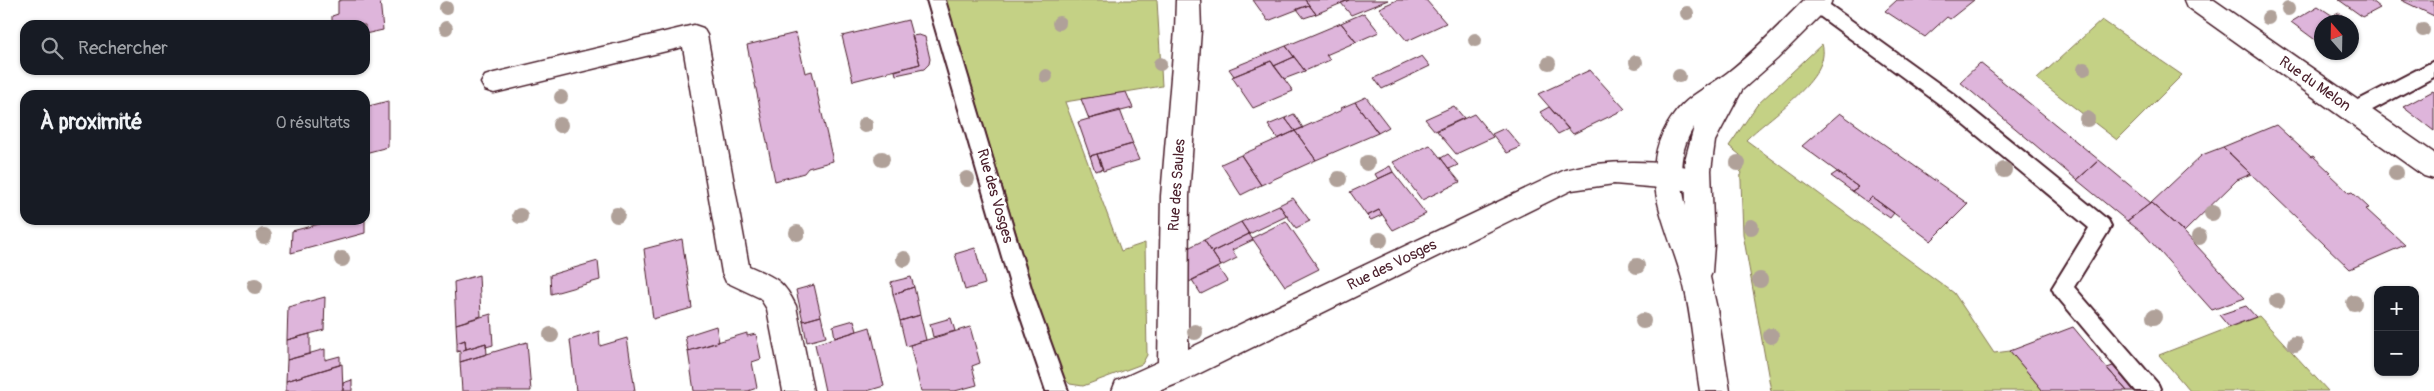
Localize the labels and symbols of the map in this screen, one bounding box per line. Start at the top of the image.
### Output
north arrow [2314,15,2359,60]
street label: Rue du Melon [2275,52,2355,116]
street label: Rue des Saules [1164,138,1190,232]
street label: Rue des Vosges [972,147,1018,246]
street label: Rue des Vosges [1344,235,1440,295]

